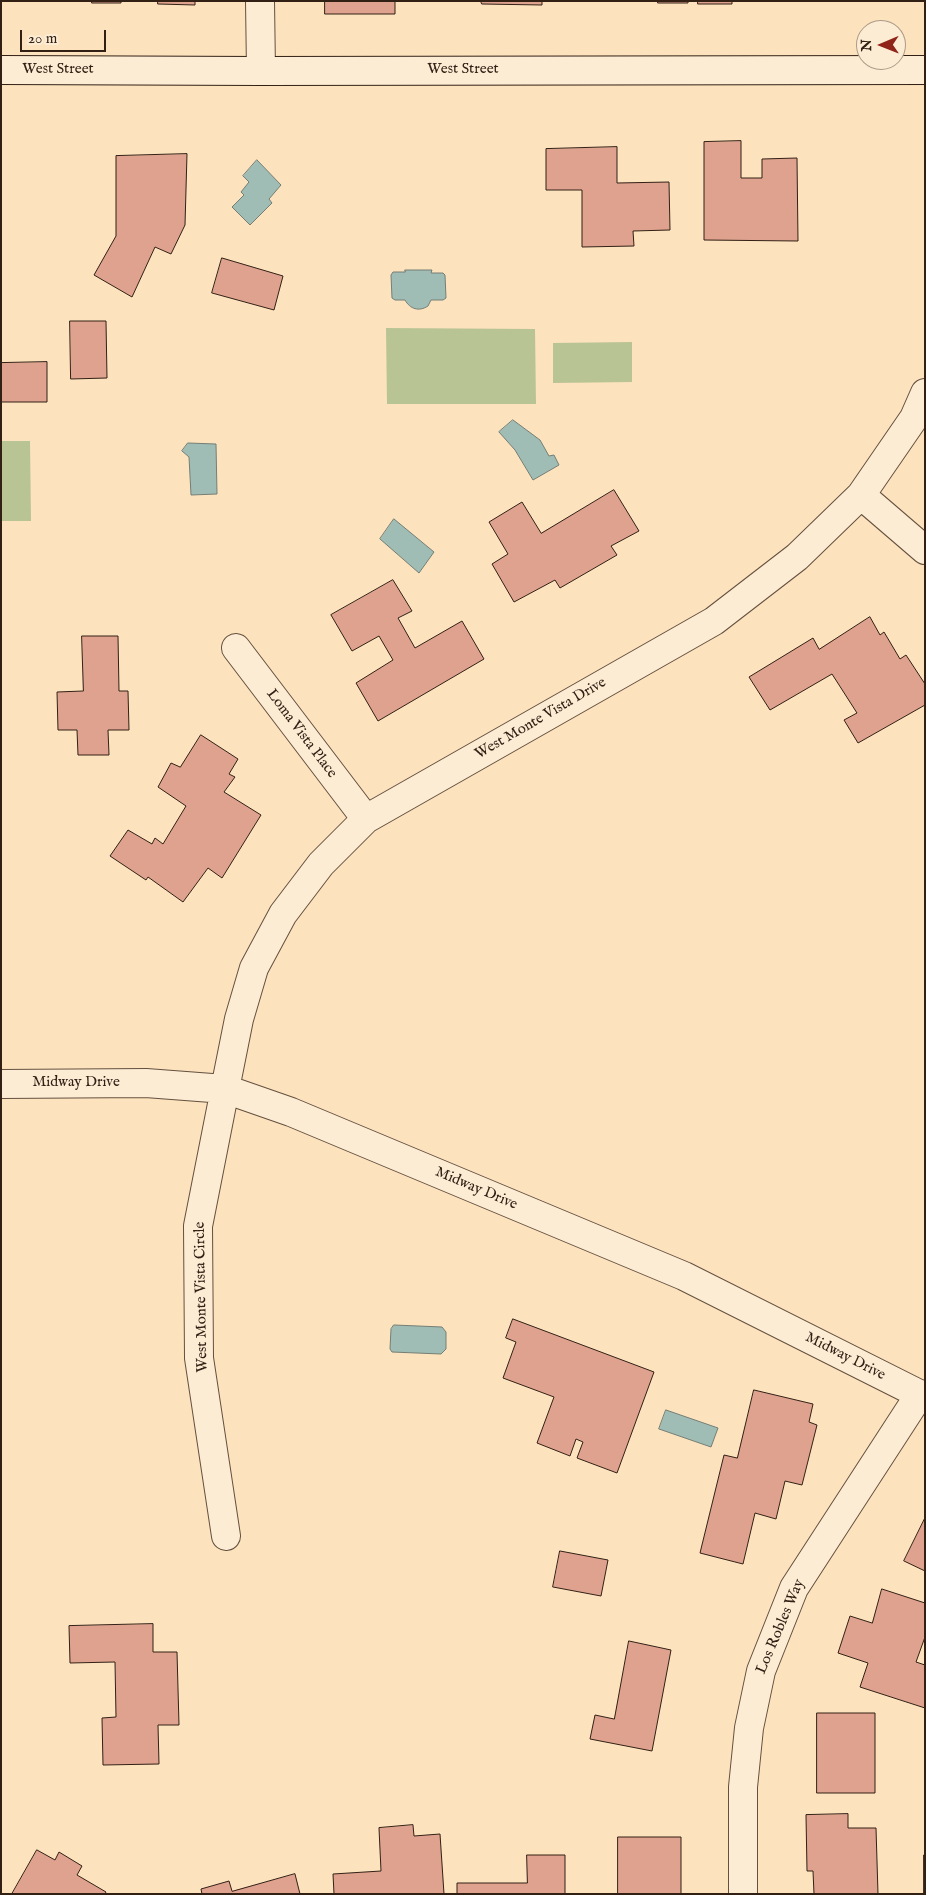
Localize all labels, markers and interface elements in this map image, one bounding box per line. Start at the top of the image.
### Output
scale bar [22,20,109,52]
north arrow [856,20,906,70]
text: 20 m [28,29,57,48]
text: N [858,39,876,51]
street label: West Street [22,61,94,79]
street label: West Street [427,61,499,79]
street label: West Monte Vista Drive [472,674,610,764]
street label: Loma Vista Place [262,686,340,782]
street label: Midway Drive [32,1074,120,1092]
street label: Midway Drive [432,1164,520,1214]
street label: West Monte Vista Circle [192,1221,212,1373]
street label: Midway Drive [802,1329,888,1385]
street label: Los Robles Way [753,1577,809,1677]

